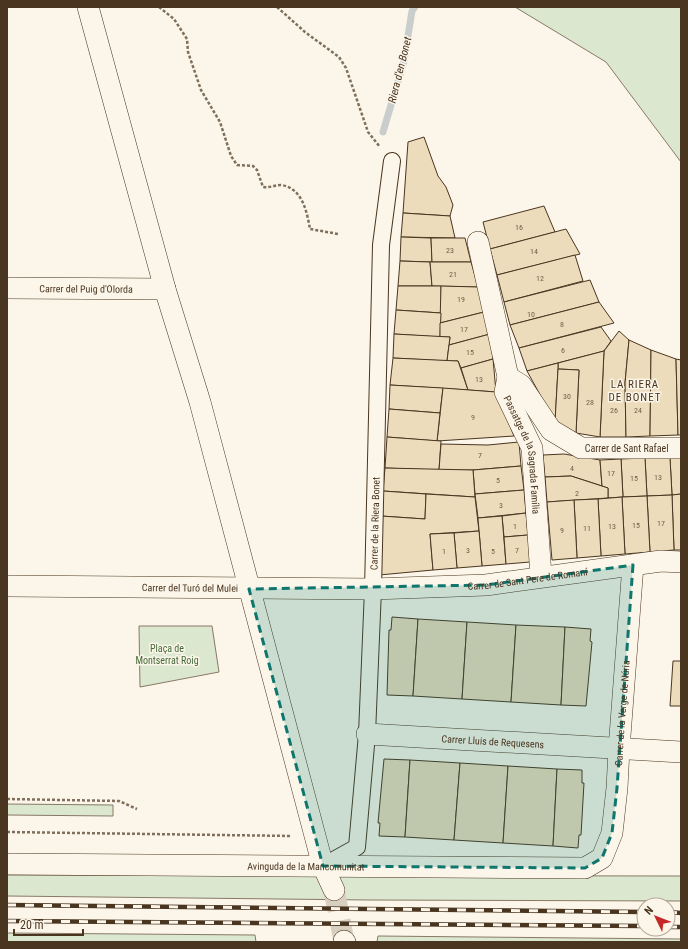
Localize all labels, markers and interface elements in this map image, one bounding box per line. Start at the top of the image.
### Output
water label: Riera d'en Bonet [385,35,415,104]
house number: 16 [515,223,523,232]
house number: 23 [446,246,454,255]
house number: 14 [530,247,538,256]
house number: 21 [449,270,457,279]
house number: 12 [536,274,544,283]
street label: Carrer del Puig d'Olorda [39,283,133,294]
house number: 19 [457,295,465,304]
house number: 10 [527,310,535,319]
house number: 8 [560,320,564,329]
house number: 17 [460,325,468,334]
house number: 6 [561,346,565,355]
house number: 15 [466,348,474,357]
house number: 13 [475,375,483,384]
district label: LA RIERA DE BONET [608,378,662,404]
house number: 30 [563,392,571,401]
street label: Passatge de la Sagrada Família [502,394,542,515]
house number: 28 [586,398,594,407]
house number: 26 [610,406,618,415]
house number: 24 [634,406,642,415]
house number: 9 [471,413,475,422]
street label: Carrer de Sant Rafael [585,443,668,454]
house number: 7 [478,451,482,460]
house number: 4 [570,464,574,473]
house number: 17 [607,469,615,478]
house number: 13 [654,473,662,482]
house number: 15 [630,474,638,483]
house number: 5 [496,476,500,485]
street label: Carrer de la Riera Bonet [368,477,381,570]
house number: 2 [575,489,579,498]
house number: 3 [499,501,503,510]
house number: 17 [657,519,665,528]
house number: 15 [632,521,640,530]
house number: 1 [513,522,517,531]
house number: 13 [608,522,616,531]
house number: 11 [583,524,591,533]
house number: 9 [560,526,564,535]
house number: 3 [466,546,470,555]
house number: 7 [515,546,519,555]
house number: 1 [442,547,446,556]
house number: 5 [491,547,495,556]
street label: Carrer de Sant Pere de Romaní [467,566,589,591]
street label: Carrer del Turó del Mulei [142,582,238,593]
park label: Plaça de Montserrat Roig [135,643,199,666]
street label: Carrer de la Verge de Núria [613,660,631,766]
street label: Carrer Lluis de Requesens [441,733,545,750]
street label: Avinguda de la Mancomunitat [247,860,365,872]
north arrow [636,897,676,937]
text: N [642,903,656,917]
scale bar [14,911,83,937]
text: 20 m [20,918,44,932]

